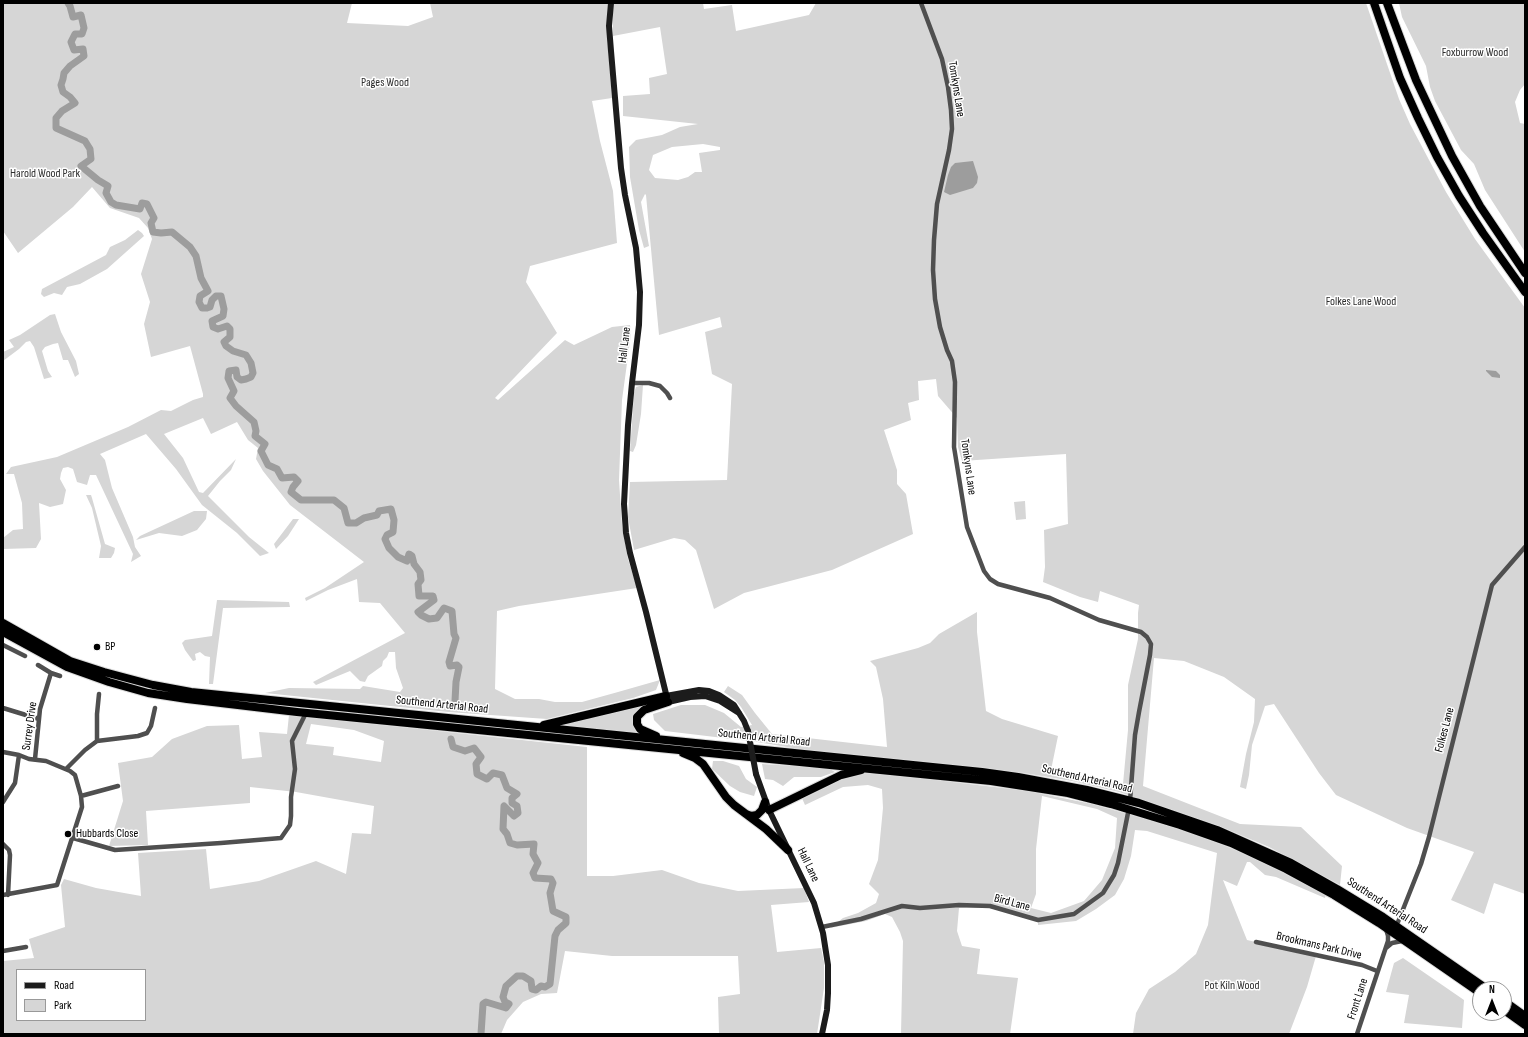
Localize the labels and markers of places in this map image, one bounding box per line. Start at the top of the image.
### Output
place label: BP [105,640,115,654]
marker: BP [92,642,102,652]
place label: Hubbards Close [76,827,138,841]
marker: Hubbards Close [63,829,73,839]

